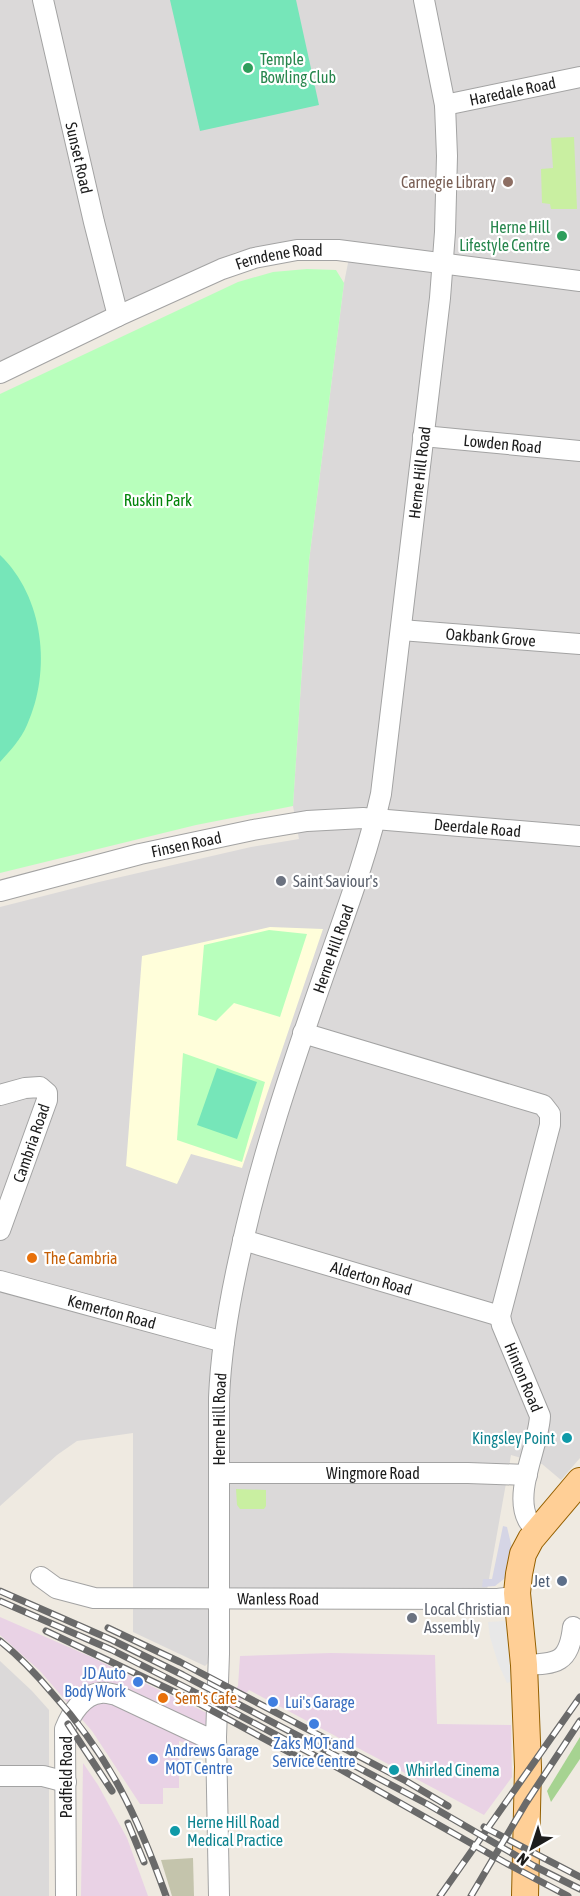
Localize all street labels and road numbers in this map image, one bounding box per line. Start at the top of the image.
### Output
street label: Haredale Road [468,73,557,109]
street label: Sunset Road [62,121,96,195]
street label: Ferndene Road [233,241,323,273]
street label: Herne Hill Road [405,425,434,520]
street label: Lowden Road [463,431,543,456]
street label: Oakbank Grove [445,625,536,650]
street label: Deerdale Road [433,815,522,840]
street label: Finsen Road [149,828,223,860]
street label: Herne Hill Road [309,902,357,996]
street label: Cambria Road [9,1101,53,1185]
street label: Alderton Road [329,1257,414,1299]
street label: Kemerton Road [66,1291,158,1332]
street label: Hinton Road [501,1340,546,1414]
street label: Herne Hill Road [210,1372,230,1465]
street label: Wingmore Road [326,1464,420,1483]
street label: Wanless Road [237,1589,319,1608]
street label: Padfield Road [57,1736,75,1818]

